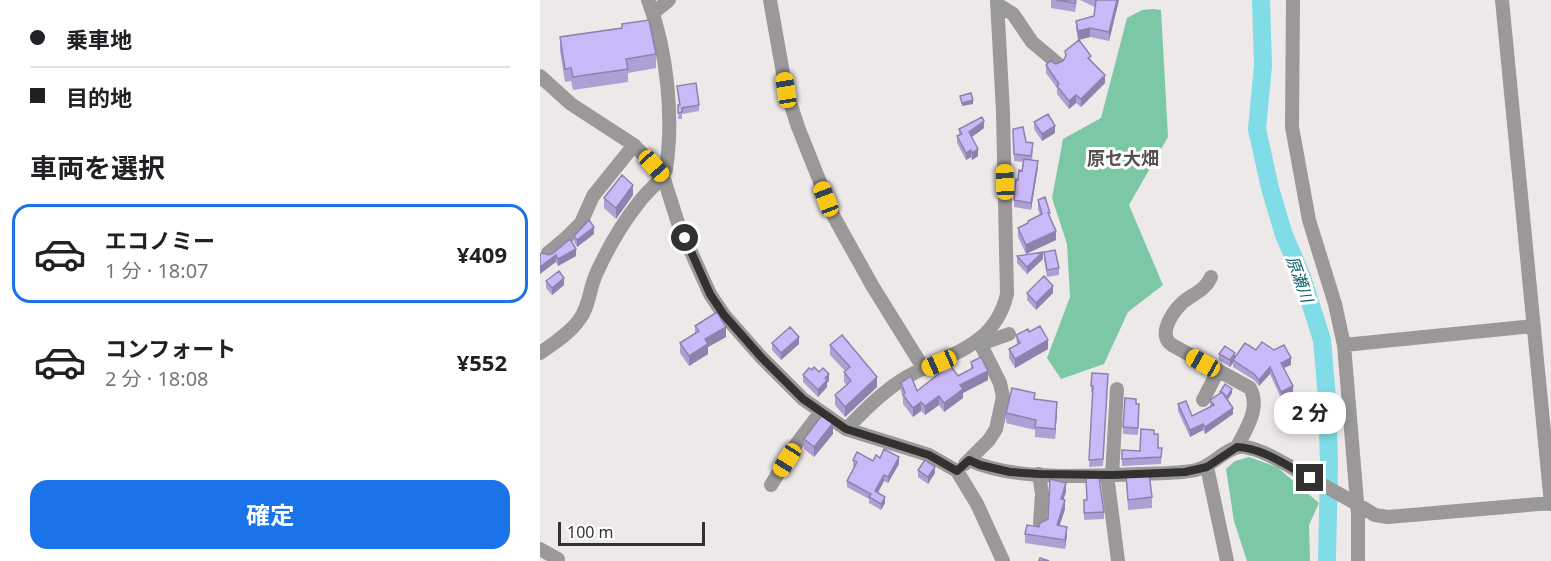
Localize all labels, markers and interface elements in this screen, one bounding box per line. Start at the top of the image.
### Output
text: 乗車地 [66,24,132,54]
car [774,71,798,109]
text: 目的地 [66,82,132,112]
district label: 原セ大畑 [1087,146,1159,170]
car [635,147,673,185]
text: 車両を選択 [30,149,165,186]
car [995,164,1015,200]
car [811,179,841,219]
route start [671,224,698,251]
text: エコノミー [105,225,215,255]
icon: car [33,227,87,281]
text: ¥409 [457,239,507,269]
water label: 原瀬川 [1281,253,1319,307]
text: 1 分 · 18:07 [105,257,209,284]
text: コンフォート [105,333,236,363]
icon: car [33,335,87,389]
car [1183,346,1223,380]
text: ¥552 [457,347,507,377]
car [919,347,959,379]
text: 2 分 · 18:08 [105,365,209,392]
callout: 2 分 [1274,391,1346,433]
text: 2 分 [1292,399,1328,426]
car [770,440,804,480]
route end [1296,464,1323,491]
button: 確定 [30,480,510,549]
scale bar [558,519,705,546]
text: 100 m [567,521,614,543]

